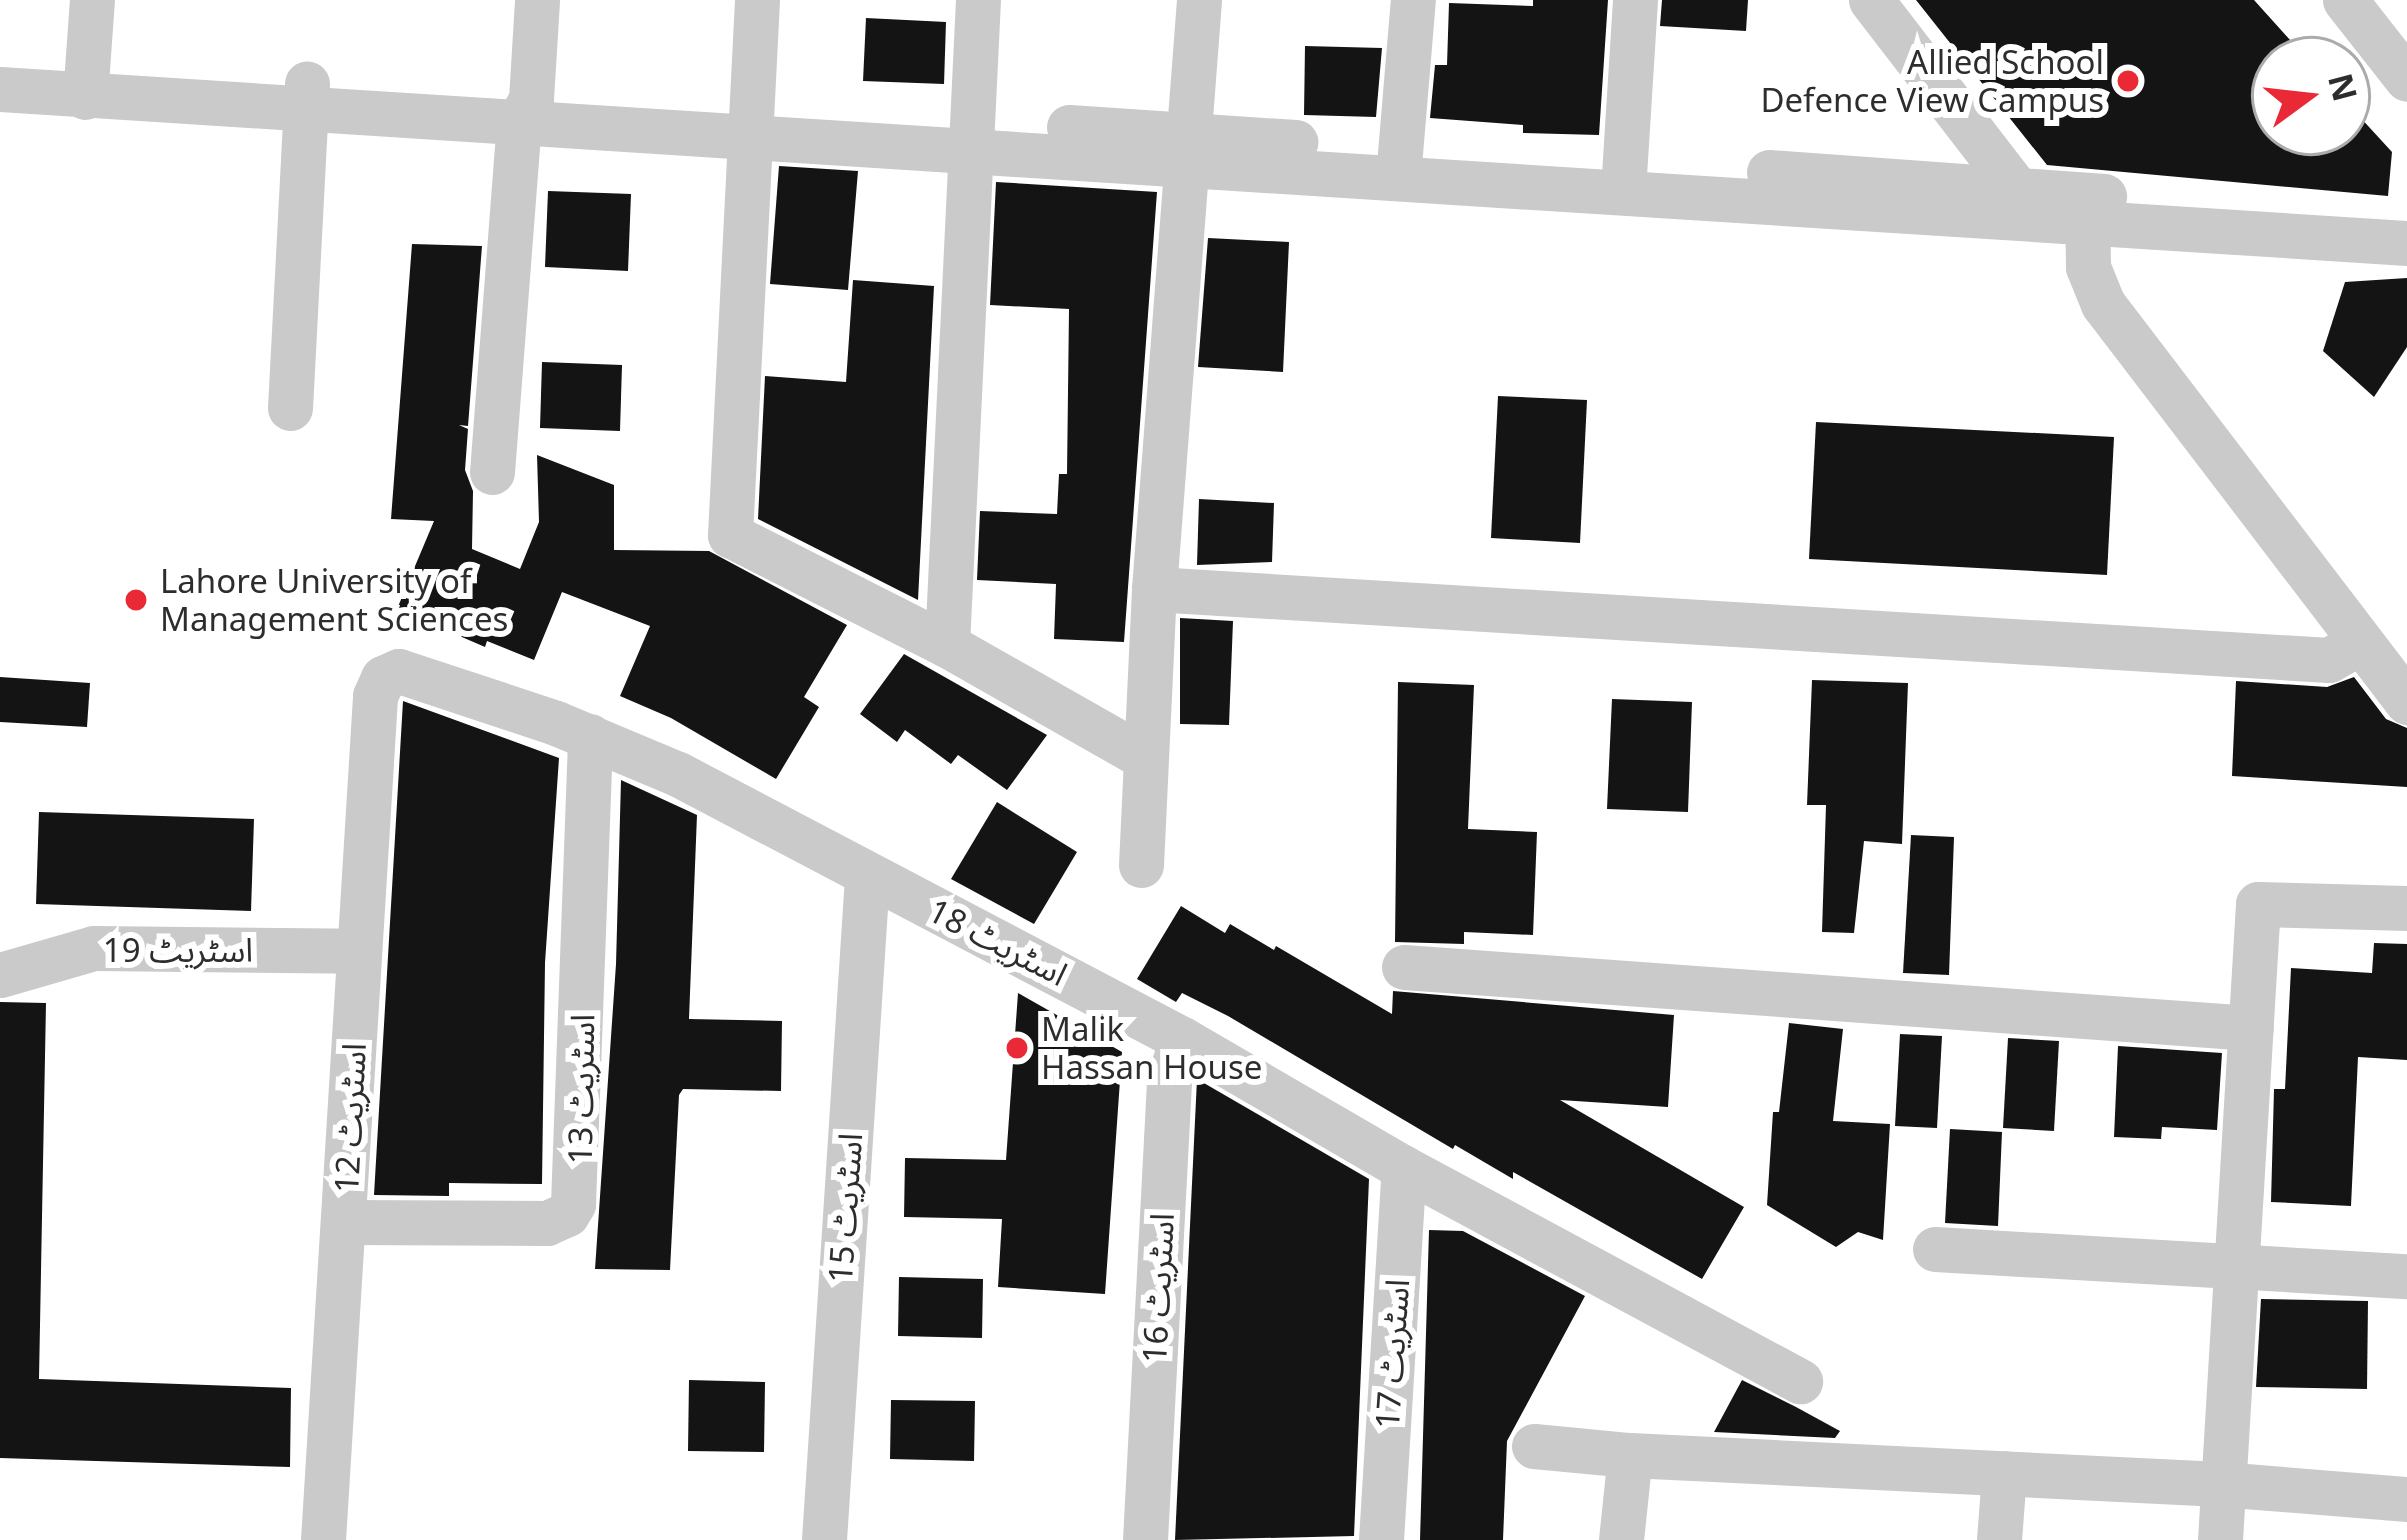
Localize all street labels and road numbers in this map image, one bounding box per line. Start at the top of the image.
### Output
street label: اسٹریٹ 18 [922,890,1074,994]
street label: اسٹریٹ 19 [103,930,253,970]
street label: اسٹریٹ 13 [560,1013,602,1165]
street label: اسٹریٹ 12 [326,1042,374,1194]
street label: اسٹریٹ 15 [820,1132,870,1284]
street label: اسٹریٹ 16 [1134,1212,1182,1364]
street label: اسٹریٹ 17 [1367,1278,1417,1430]

